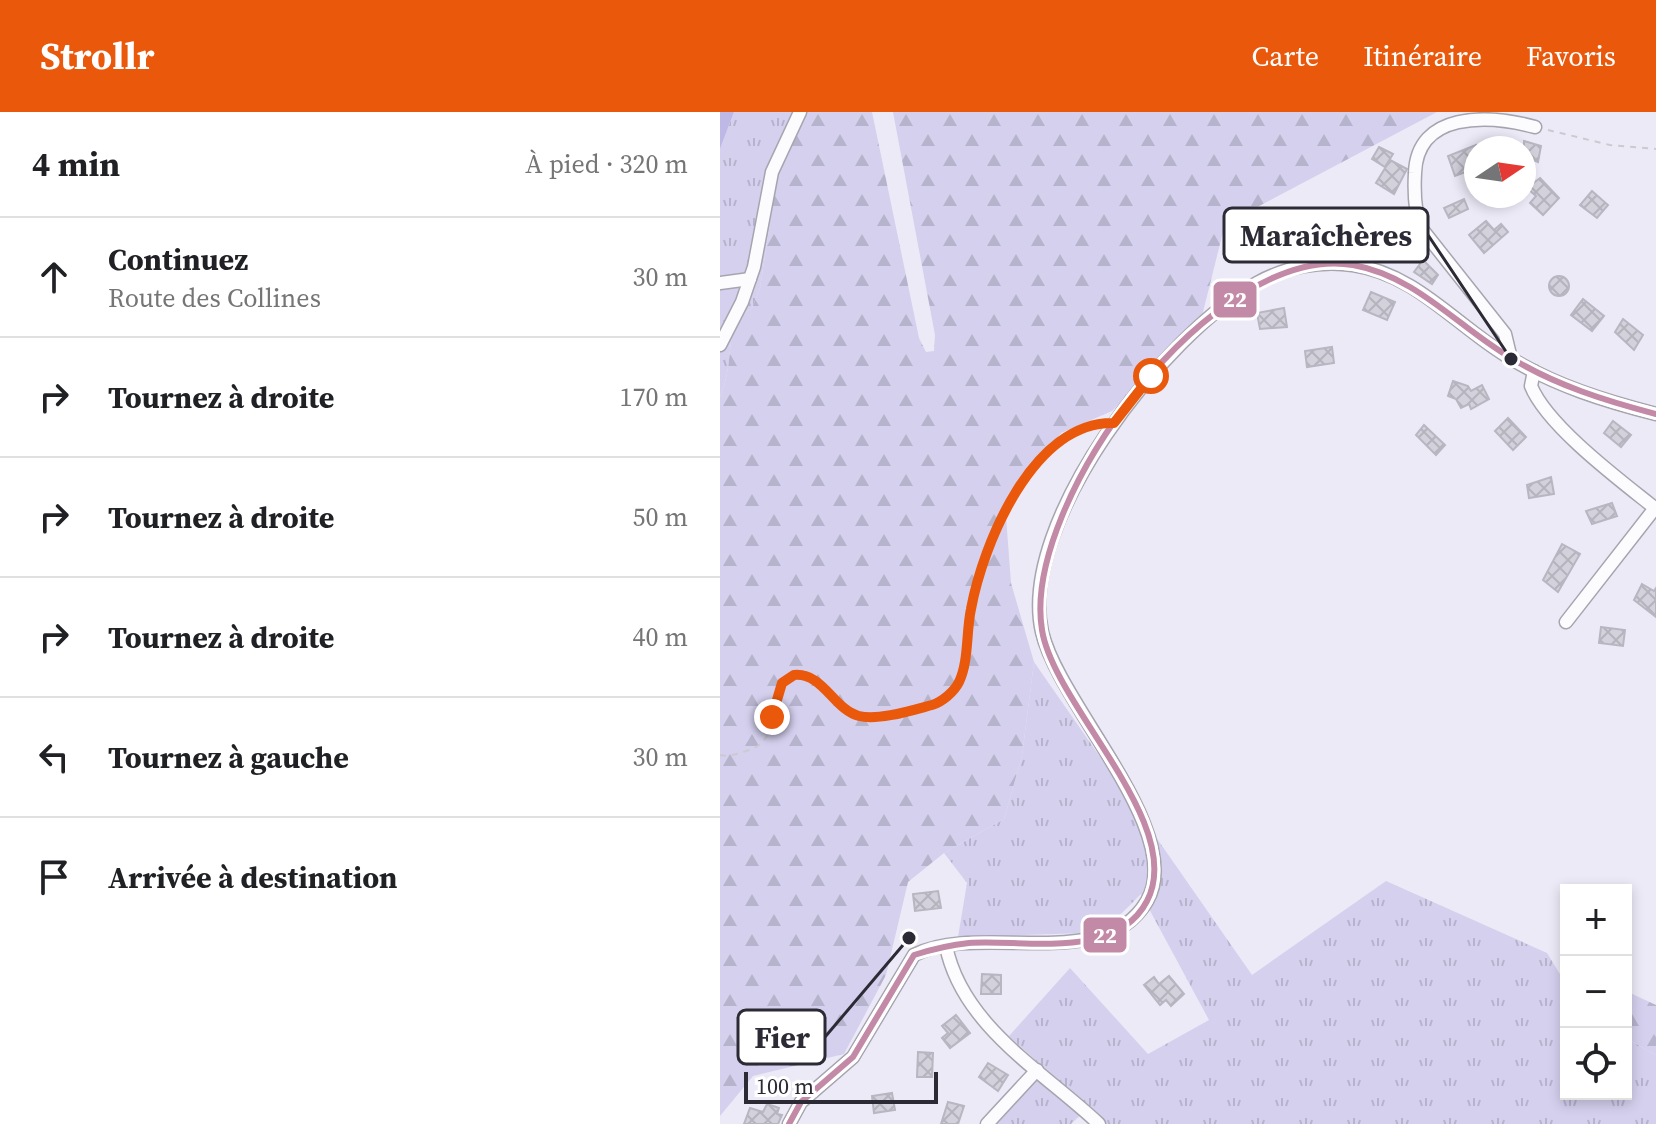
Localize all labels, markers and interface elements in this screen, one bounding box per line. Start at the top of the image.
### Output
text: Strollr [40,30,154,82]
text: Carte [1252,37,1319,75]
text: Itinéraire [1363,37,1482,75]
text: Favoris [1526,37,1616,75]
north arrow [1464,136,1536,208]
text: 4 min [32,141,120,187]
text: À pied · 320 m [525,146,688,182]
callout: Maraîchères [1224,208,1428,262]
text: Maraîchères [1240,215,1412,256]
text: Continuez [108,239,248,280]
icon: ahead [32,255,76,299]
text: 30 m [633,259,688,295]
text: Route des Collines [108,280,321,316]
line badge: 22 [1212,280,1258,319]
text: 22 [1223,284,1247,314]
route start [1133,358,1169,394]
icon: right [32,375,76,419]
text: Tournez à droite [108,377,334,418]
text: 170 m [620,379,688,415]
icon: right [32,495,76,539]
text: Tournez à droite [108,497,334,538]
text: 50 m [633,499,688,535]
icon: right [32,615,76,659]
text: Tournez à droite [108,617,334,658]
text: 40 m [633,619,688,655]
route end [754,699,790,735]
icon: left [32,735,76,779]
text: Tournez à gauche [108,737,349,778]
text: 30 m [633,739,688,775]
icon: arrive [32,855,76,899]
text: Arrivée à destination [108,857,398,898]
map controls [1560,884,1632,1100]
button: + [1560,884,1632,956]
line badge: 22 [1082,916,1128,954]
text: 22 [1093,920,1117,950]
button: − [1560,956,1632,1028]
callout: Fier [738,1010,825,1064]
text: Fier [754,1017,810,1058]
button: locate [1560,1028,1632,1100]
scale bar [744,1068,938,1104]
text: 100 m [756,1071,814,1101]

